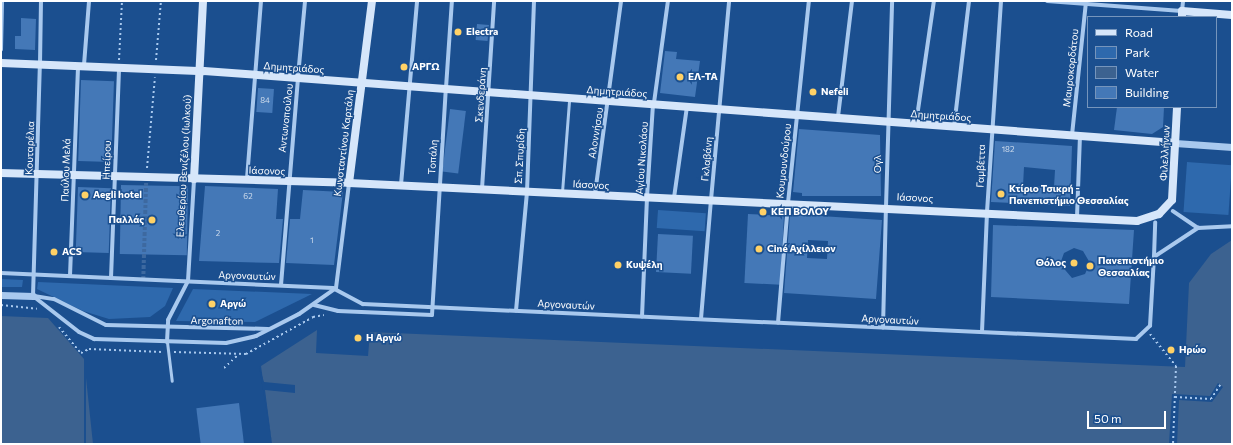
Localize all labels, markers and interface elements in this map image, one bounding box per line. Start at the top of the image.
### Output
legend [1087,16,1217,108]
text: Road [1125,25,1153,39]
place label: Electra [466,26,498,38]
marker: Electra [453,27,463,37]
street label: Μαυροκορδάτου [1061,28,1081,108]
text: Park [1125,45,1150,59]
street label: Δημητριάδος [263,60,325,76]
place label: ΑΡΓΩ [412,61,440,73]
marker: ΑΡΓΩ [399,62,409,72]
text: Water [1125,65,1159,79]
street label: Σκενδεράνη [473,67,489,123]
place label: ΕΛ-ΤΑ [688,71,718,83]
marker: ΕΛ-ΤΑ [675,72,685,82]
street label: Αντωνοπούλου [276,83,296,153]
street label: Δημητριάδος [586,84,648,100]
text: Building [1125,85,1169,99]
place label: Nefeli [821,86,848,98]
marker: Nefeli [808,87,818,97]
street label: Κωνσταντίνου Καρτάλη [332,89,356,197]
street label: Ελευθερίου Βενιζέλου (Ιωλκού) [174,94,194,238]
house number: 84 [260,96,270,106]
street label: Αλοννήσου [586,107,606,159]
street label: Δημητριάδος [910,108,972,124]
street label: Κουταρέλια [23,121,37,175]
street label: Αγίου Νικολάου [633,121,651,195]
street label: Κουμουνδούρου [774,123,794,199]
street label: Φιλελλήνων [1158,125,1172,181]
street label: Σπ. Σπυρίδη [513,128,527,184]
street label: Γκλαβάνη [699,136,715,182]
street label: Παύλου Μελά [59,138,73,202]
street label: Τοπάλη [426,139,440,175]
street label: Ηπείρου [100,140,114,180]
street label: Γαμβέττα [974,144,988,188]
house number: 182 [1002,145,1014,155]
street label: Ογλ [872,155,884,173]
street label: Ιάσονος [248,164,286,178]
street label: Ιάσονος [572,178,610,192]
place label: Κτίριο Τσικρή - Πανεπιστήμιο Θεσσαλίας [1009,182,1129,206]
place label: Aegli hotel [93,189,142,201]
marker: Κτίριο Τσικρή - Πανεπιστήμιο Θεσσαλίας [996,189,1006,199]
marker: Aegli hotel [80,190,90,200]
street label: Ιάσονος [896,191,934,205]
house number: 62 [243,192,253,202]
place label: ΚΕΠ ΒΟΛΟΥ [771,206,829,218]
marker: ΚΕΠ ΒΟΛΟΥ [758,207,768,217]
place label: Παλλάς [109,214,144,226]
marker: Παλλάς [147,215,157,225]
house number: 2 [216,229,220,239]
house number: 1 [310,236,314,246]
place label: Ciné Αχίλλειον [767,243,836,255]
marker: Ciné Αχίλλειον [754,244,764,254]
place label: ACS [62,246,82,258]
marker: ACS [49,247,59,257]
place label: Πανεπιστήμιο Θεσσαλίας [1098,254,1164,278]
place label: Θόλος [1036,257,1066,269]
marker: Θόλος [1069,258,1079,268]
place label: Κυψέλη [626,259,663,271]
marker: Κυψέλη [613,260,623,270]
marker: Πανεπιστήμιο Θεσσαλίας [1085,261,1095,271]
street label: Αργοναυτών [218,269,276,283]
place label: Αργώ [220,298,246,310]
street label: Αργοναυτών [537,298,595,312]
marker: Αργώ [207,299,217,309]
street label: Αργοναυτών [861,313,919,327]
street label: Argonafton [190,315,244,327]
place label: Η Αργώ [366,332,401,344]
marker: Η Αργώ [353,333,363,343]
place label: Ηρώο [1179,344,1206,356]
marker: Ηρώο [1166,345,1176,355]
scale bar [1089,403,1168,429]
text: 50 m [1094,411,1122,425]

